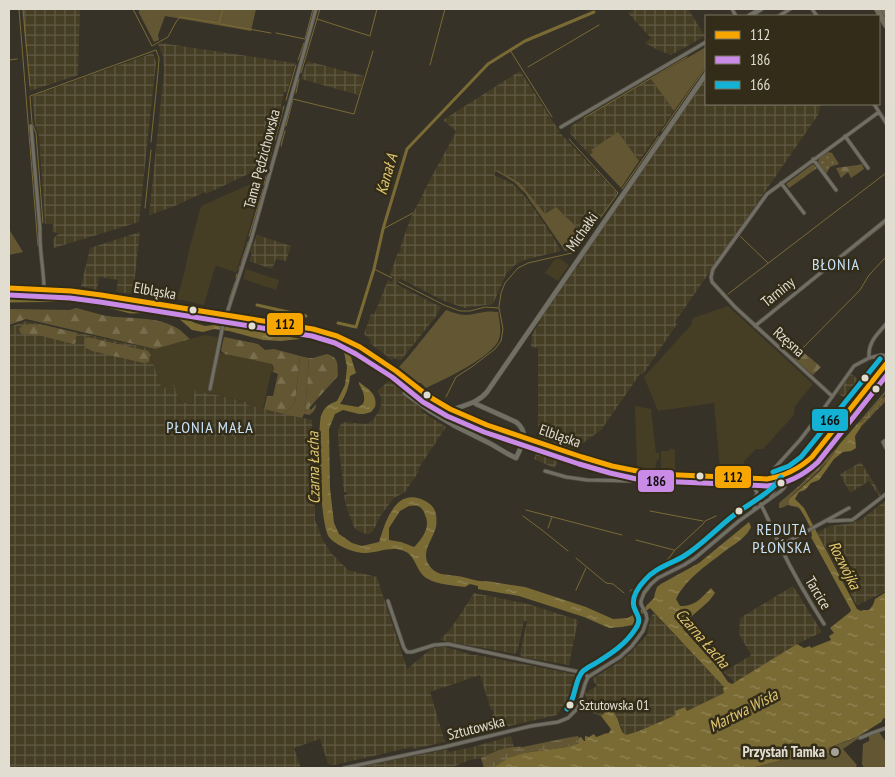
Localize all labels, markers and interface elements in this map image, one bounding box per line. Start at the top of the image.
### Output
legend [705,15,880,105]
text: 112 [750,25,770,44]
text: 186 [750,50,771,69]
text: 166 [750,75,771,94]
street label: Tama Pędzichowska [239,107,284,211]
water label: Kanał A [371,151,401,197]
street label: Michałki [561,209,602,255]
district label: BŁONIA [812,254,860,274]
street label: Tarniny [757,272,799,311]
street label: Elbląska [132,277,178,304]
unlabelled marker [188,305,198,315]
line badge: 112 [266,312,304,336]
text: 112 [275,315,295,333]
unlabelled marker [247,321,257,331]
street label: Rzęsna [770,323,809,361]
unlabelled marker [860,373,870,383]
unlabelled marker [871,384,881,394]
unlabelled marker [422,390,432,400]
line badge: 166 [811,408,849,432]
text: 166 [820,411,840,429]
district label: PŁONIA MAŁA [166,417,254,437]
street label: Elbląska [537,420,584,451]
water label: Czarna Łacha [302,430,324,504]
line badge: 112 [714,465,752,489]
text: 112 [723,468,743,486]
line badge: 186 [637,469,675,493]
unlabelled marker [695,471,705,481]
text: 186 [646,472,666,490]
unlabelled marker [776,478,786,488]
unlabelled marker [734,506,744,516]
district label: REDUTA PŁOŃSKA [752,519,812,557]
water label: Rozwójka [824,537,866,594]
street label: Tarcice [801,573,836,613]
water label: Czarna Łacha [672,604,735,673]
water label: Martwa Wisła [705,683,782,736]
place label: Sztutowska 01 [579,696,649,714]
marker: Sztutowska 01 [565,700,575,710]
street label: Sztutowska [445,711,507,744]
place label: Przystań Tamka [743,742,825,761]
marker: Przystań Tamka [829,746,841,758]

